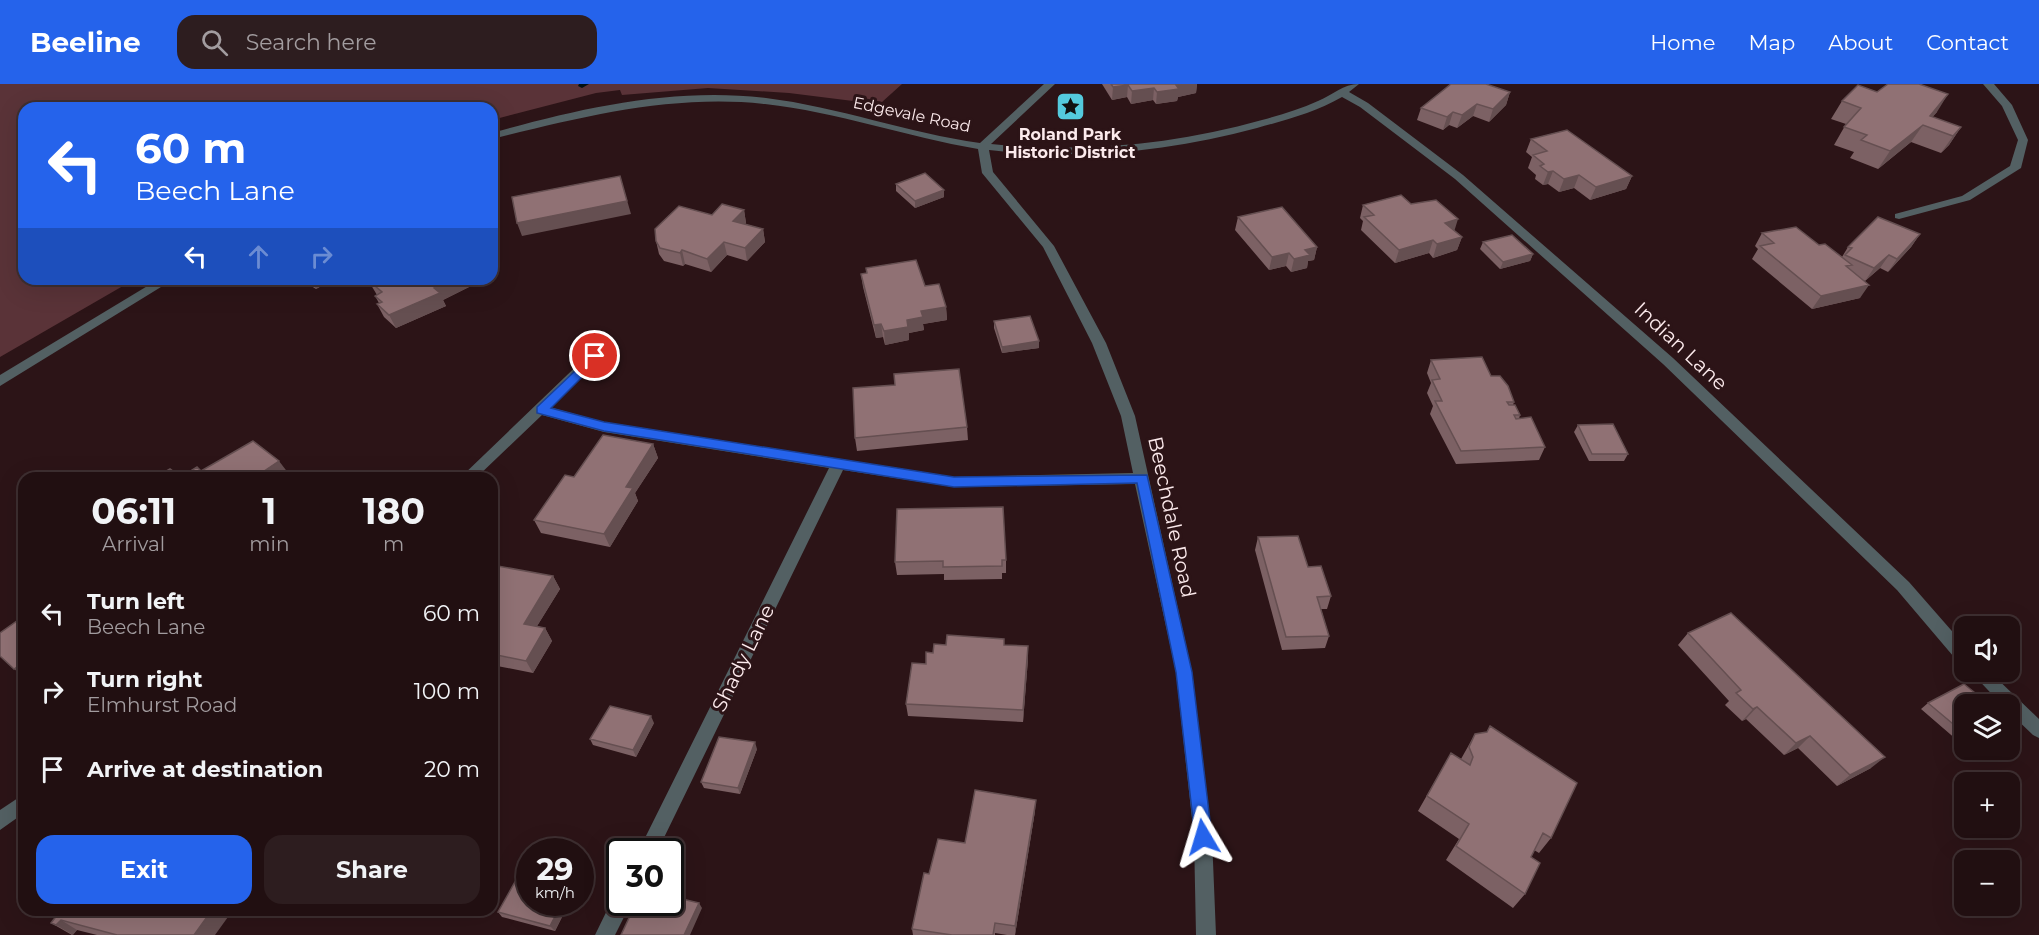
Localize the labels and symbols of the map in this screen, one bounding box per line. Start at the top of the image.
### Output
place icon: Roland Park Historic District [1054,90,1086,122]
street label: Edgevale Road [851,93,972,136]
place label: Roland Park Historic District [1005,125,1135,162]
street label: Indian Lane [1630,297,1732,395]
pin [569,330,620,381]
street label: Beechdale Road [1143,434,1201,600]
street label: Shady Lane [707,600,779,716]
position arrow [1171,805,1235,869]
speed limit sign: 30 [606,838,684,916]

